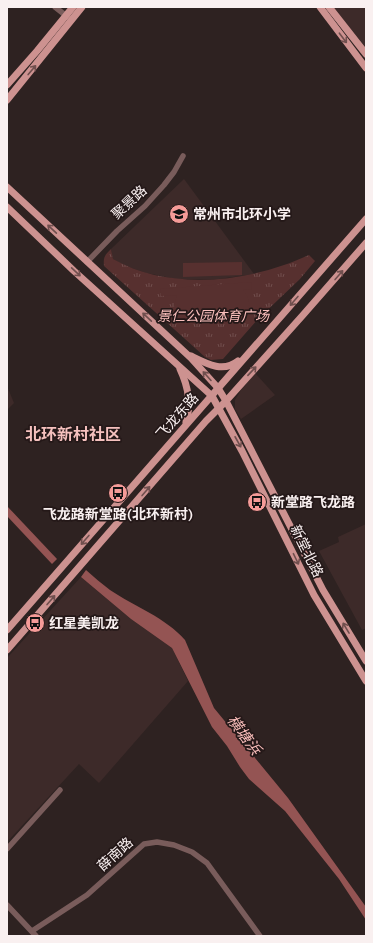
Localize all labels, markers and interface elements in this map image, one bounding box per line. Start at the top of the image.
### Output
one-way arrow [339,32,347,43]
one-way arrow [28,65,37,76]
street label: 聚景路 [107,180,151,224]
school or university icon: 常州市北环小学 [168,203,190,225]
place label: 常州市北环小学 [193,204,291,224]
one-way arrow [47,225,57,234]
one-way arrow [71,267,81,277]
one-way arrow [334,269,343,280]
one-way arrow [289,296,299,306]
park label: 景仁公园体育广场 [157,306,270,326]
one-way arrow [142,313,152,322]
one-way arrow [247,367,256,377]
one-way arrow [203,372,212,382]
street label: 飞龙东路 [151,388,203,444]
district label: 北环新村社区 [25,423,121,445]
one-way arrow [234,436,242,448]
bus stop icon: 飞龙路新堂路(北环新村) [107,482,129,504]
one-way arrow [141,486,150,496]
bus stop icon: 新堂路飞龙路 [246,491,268,513]
place label: 新堂路飞龙路 [271,492,355,512]
place label: 飞龙路新堂路(北环新村) [43,504,193,524]
street label: 新堂北路 [286,521,328,581]
one-way arrow [81,535,90,545]
one-way arrow [293,552,300,564]
one-way arrow [47,594,56,605]
bus stop icon: 红星美凯龙 [24,612,46,634]
place label: 红星美凯龙 [49,613,119,633]
one-way arrow [341,622,349,634]
water label: 横塘浜 [222,710,268,761]
street label: 薛南路 [93,833,137,875]

